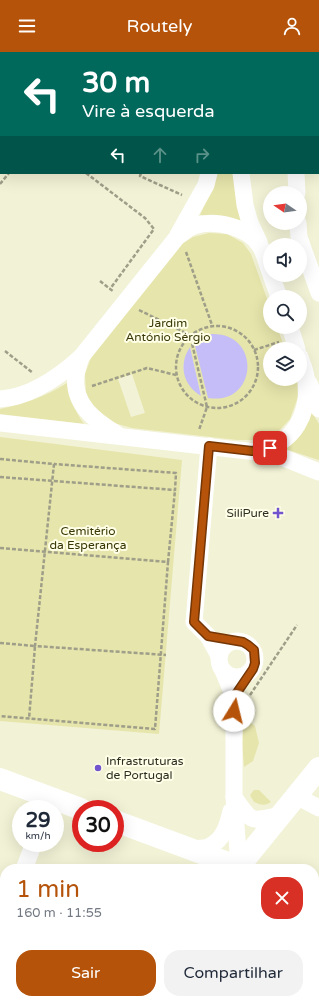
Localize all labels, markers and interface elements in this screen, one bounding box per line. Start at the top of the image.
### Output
icon: menu [16,15,38,37]
text: Routely [127,15,192,37]
icon: person [281,15,303,37]
text: 30 m [82,66,150,100]
icon: left [16,68,68,120]
text: Vire à esquerda [82,100,215,122]
icon: left [107,144,129,166]
icon: ahead [149,144,171,166]
icon: right [191,144,213,166]
north arrow [263,186,307,230]
map controls [263,186,307,386]
button: sound [263,238,307,282]
button: search [263,290,307,334]
park label: Jardim António Sérgio [125,316,211,344]
button: layers [263,342,307,386]
pin [253,431,287,465]
icon: arrive [259,437,281,459]
place label: SiliPure [226,506,269,520]
marker: SiliPure [272,507,284,519]
park label: Cemitério da Esperança [50,524,126,552]
position arrow [213,690,255,732]
place label: Infrastruturas de Portugal [106,754,184,782]
marker: Infrastruturas de Portugal [93,763,103,773]
speed limit sign: 30 [72,800,124,852]
text: 29 [25,809,51,833]
text: km/h [25,830,51,842]
text: 1 min [16,875,80,904]
button: close [261,877,303,919]
text: 160 m · 11:55 [16,905,102,921]
button: Sair [16,950,156,996]
button: Compartilhar [164,950,303,996]

